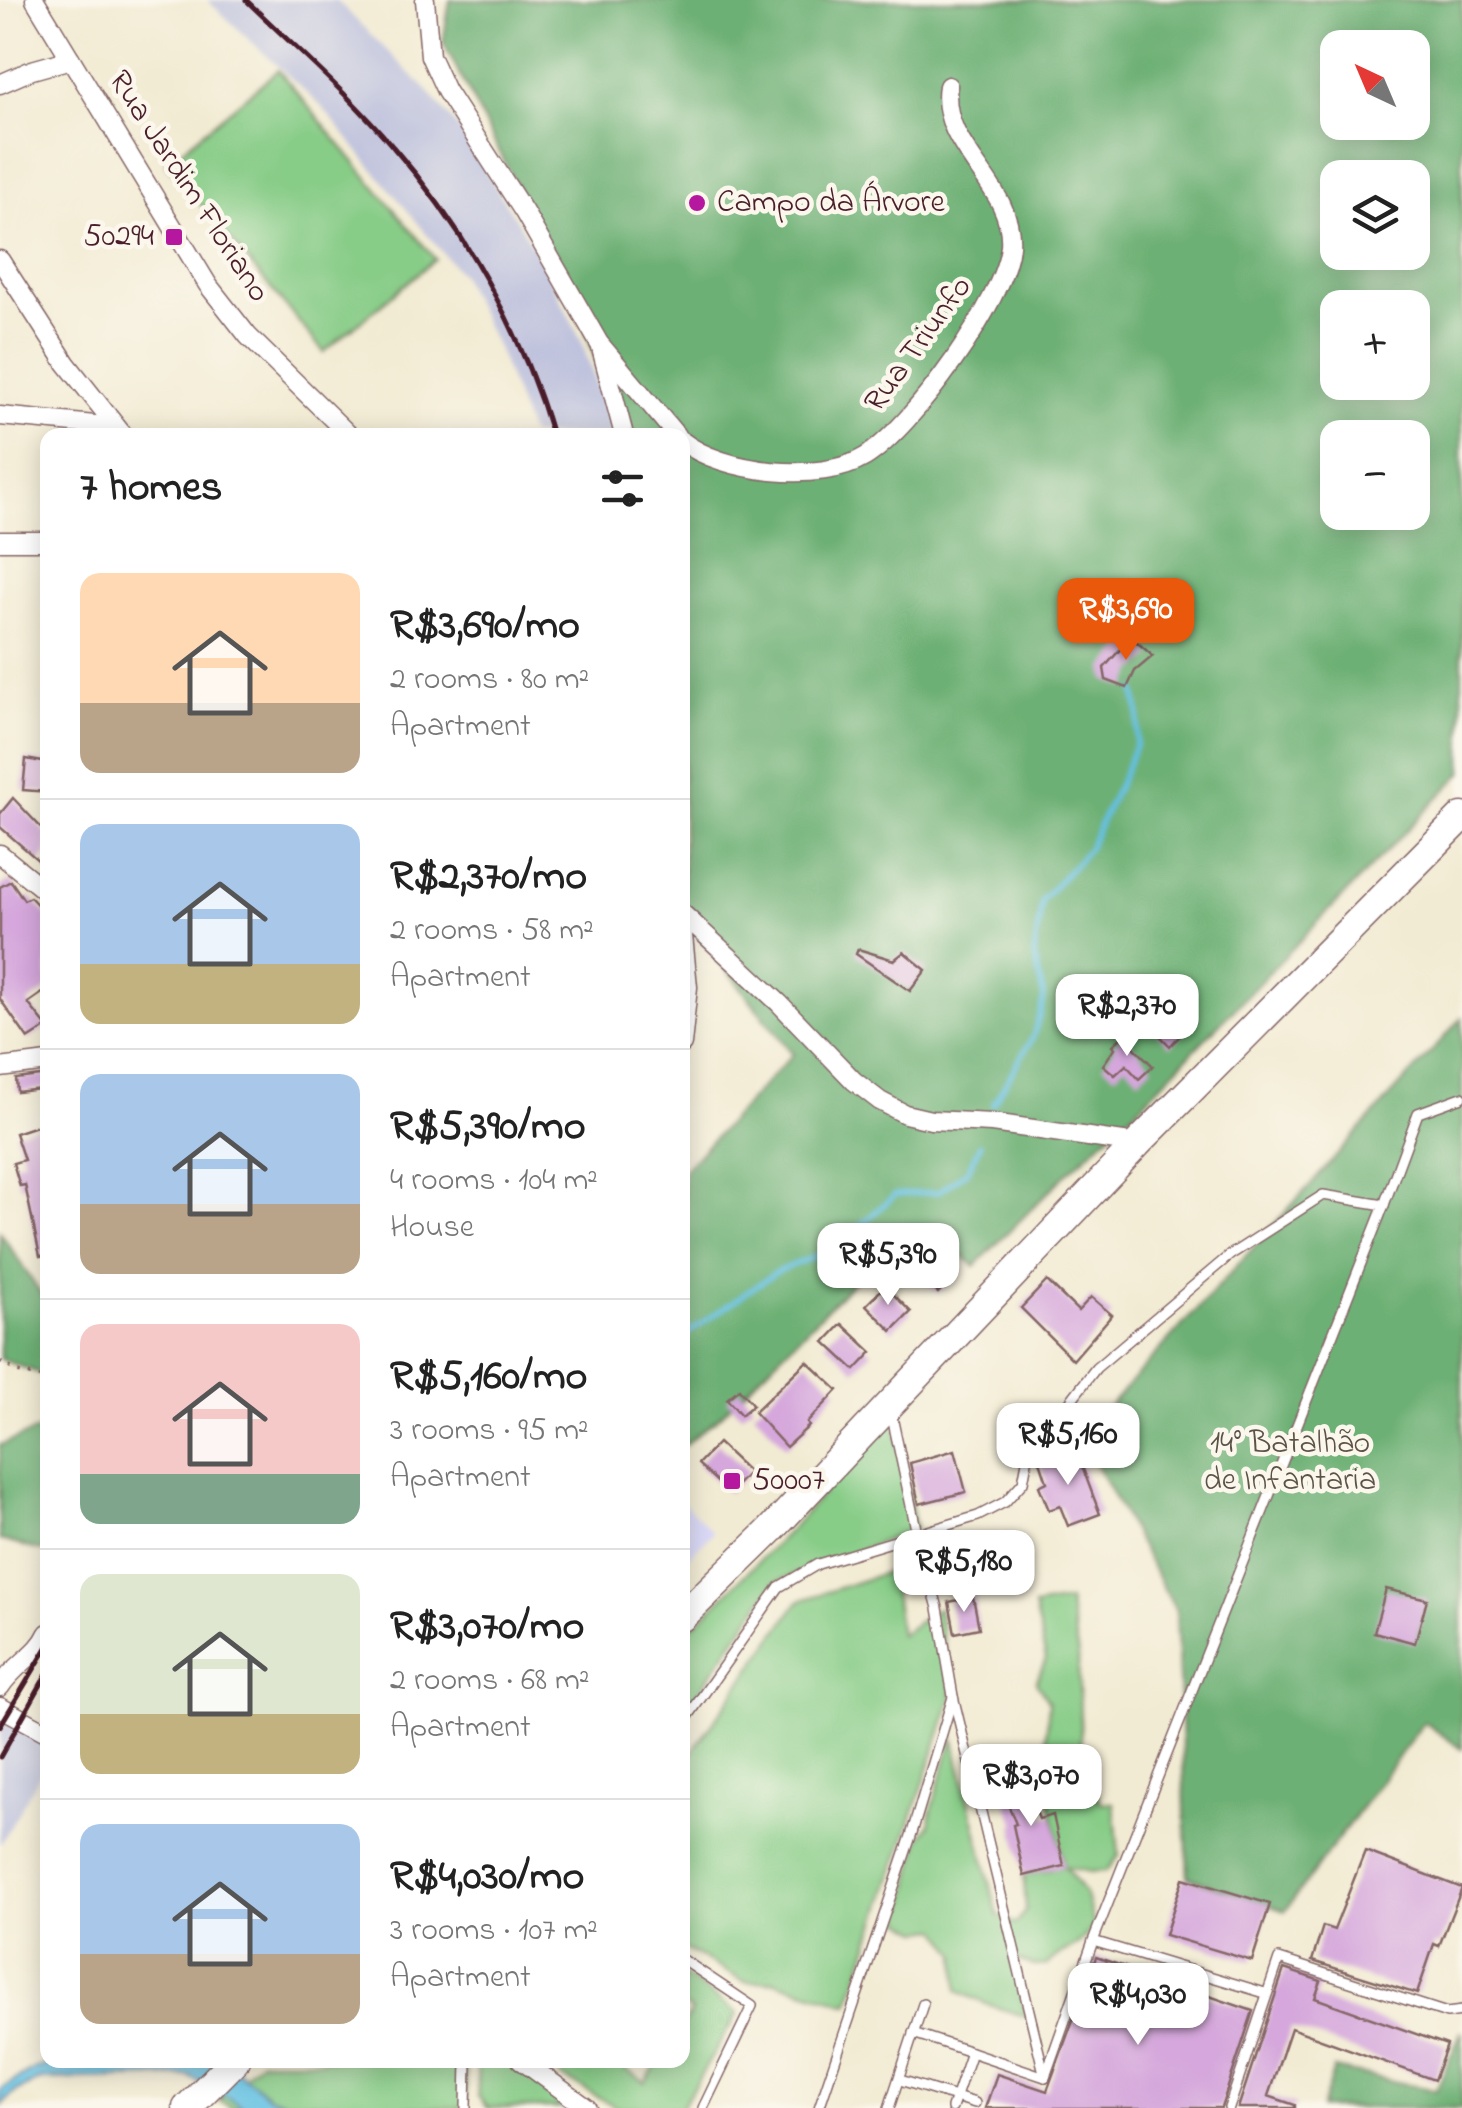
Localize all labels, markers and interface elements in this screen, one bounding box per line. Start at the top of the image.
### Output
north arrow [1320,30,1430,140]
map controls [1320,30,1430,530]
street label: Rua Jardim Floriano [95,62,281,312]
button: layers [1320,160,1430,270]
place label: Campo da Árvore [717,180,946,227]
marker: Campo da Árvore [686,192,708,214]
place label: 50294 [83,214,154,261]
marker: 50294 [163,226,185,248]
street label: Rua Triunfo [853,267,985,423]
button: + [1320,290,1430,400]
button: − [1320,420,1430,530]
text: 7 homes [80,458,222,519]
icon: filters [595,461,650,516]
pin: R$3,690 [1034,578,1218,663]
text: R$3,690 [1079,587,1173,634]
text: R$3,690/mo [390,596,580,657]
icon: home [160,613,280,733]
text: 2 rooms · 80 m² [390,657,589,704]
text: Apartment [390,704,531,751]
text: R$2,370/mo [390,847,587,908]
icon: home [160,864,280,984]
text: 2 rooms · 58 m² [390,908,594,955]
text: Apartment [390,955,531,1002]
pin: R$2,370 [1035,974,1219,1059]
text: R$2,370 [1078,983,1176,1030]
text: R$5,390/mo [390,1097,585,1158]
icon: home [160,1114,280,1234]
text: 4 rooms · 104 m² [390,1158,598,1205]
text: House [390,1205,474,1252]
pin: R$5,390 [796,1223,980,1308]
text: R$5,390 [839,1232,937,1279]
text: R$5,160/mo [390,1347,587,1408]
icon: home [160,1364,280,1484]
pin: R$5,160 [976,1403,1160,1488]
text: 3 rooms · 95 m² [390,1408,589,1455]
text: R$5,160 [1019,1412,1117,1459]
park label: 14° Batalhão de Infantaria [1204,1421,1376,1505]
text: Apartment [390,1455,531,1502]
place label: 50007 [752,1458,825,1505]
marker: 50007 [721,1470,743,1492]
pin: R$5,180 [872,1530,1056,1615]
text: R$5,180 [916,1539,1012,1586]
text: R$3,070/mo [390,1597,584,1658]
icon: home [160,1614,280,1734]
text: 2 rooms · 68 m² [390,1658,589,1705]
text: Apartment [390,1705,531,1752]
pin: R$3,070 [939,1744,1123,1829]
text: R$3,070 [983,1753,1079,1800]
text: R$4,030/mo [390,1847,584,1908]
icon: home [160,1864,280,1984]
text: 3 rooms · 107 m² [390,1908,598,1955]
text: Apartment [390,1955,531,2002]
pin: R$4,030 [1046,1963,1230,2048]
text: R$4,030 [1090,1972,1186,2019]

